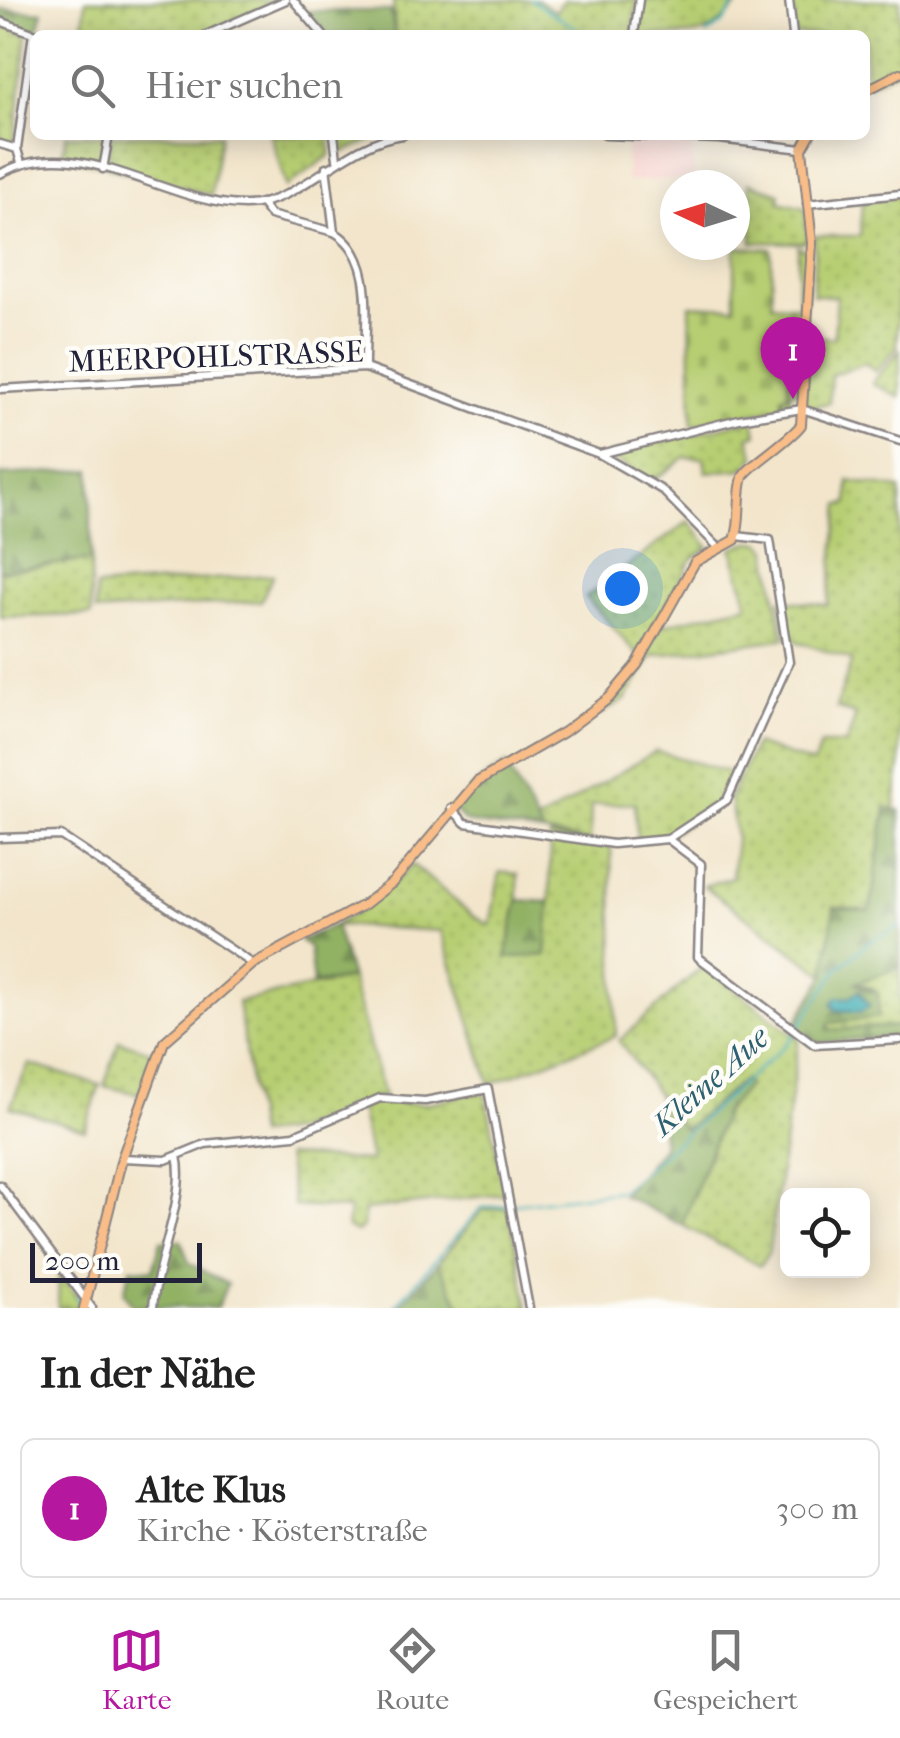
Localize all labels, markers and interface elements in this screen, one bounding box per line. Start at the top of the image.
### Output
search box [30,30,870,140]
icon: search [65,58,120,113]
text: Hier suchen [145,63,343,108]
north arrow [660,170,750,260]
pin: 1 [760,316,826,399]
street label: MEERPOHLSTRASSE [68,334,364,380]
your location [597,563,648,614]
water label: Kleine Aue [643,1018,777,1144]
map controls [780,1188,870,1278]
button: locate [780,1188,870,1278]
scale bar [30,1238,202,1282]
text: 200 m [45,1244,120,1277]
text: In der Nähe [40,1349,255,1398]
text: Alte Klus [137,1467,286,1512]
text: 1 [69,1490,80,1527]
text: 300 m [776,1490,858,1527]
text: Kirche · Kösterstraße [137,1512,428,1549]
tab: Karte [102,1623,172,1716]
tab: Route [376,1623,449,1716]
tab: Gespeichert [653,1623,798,1716]

